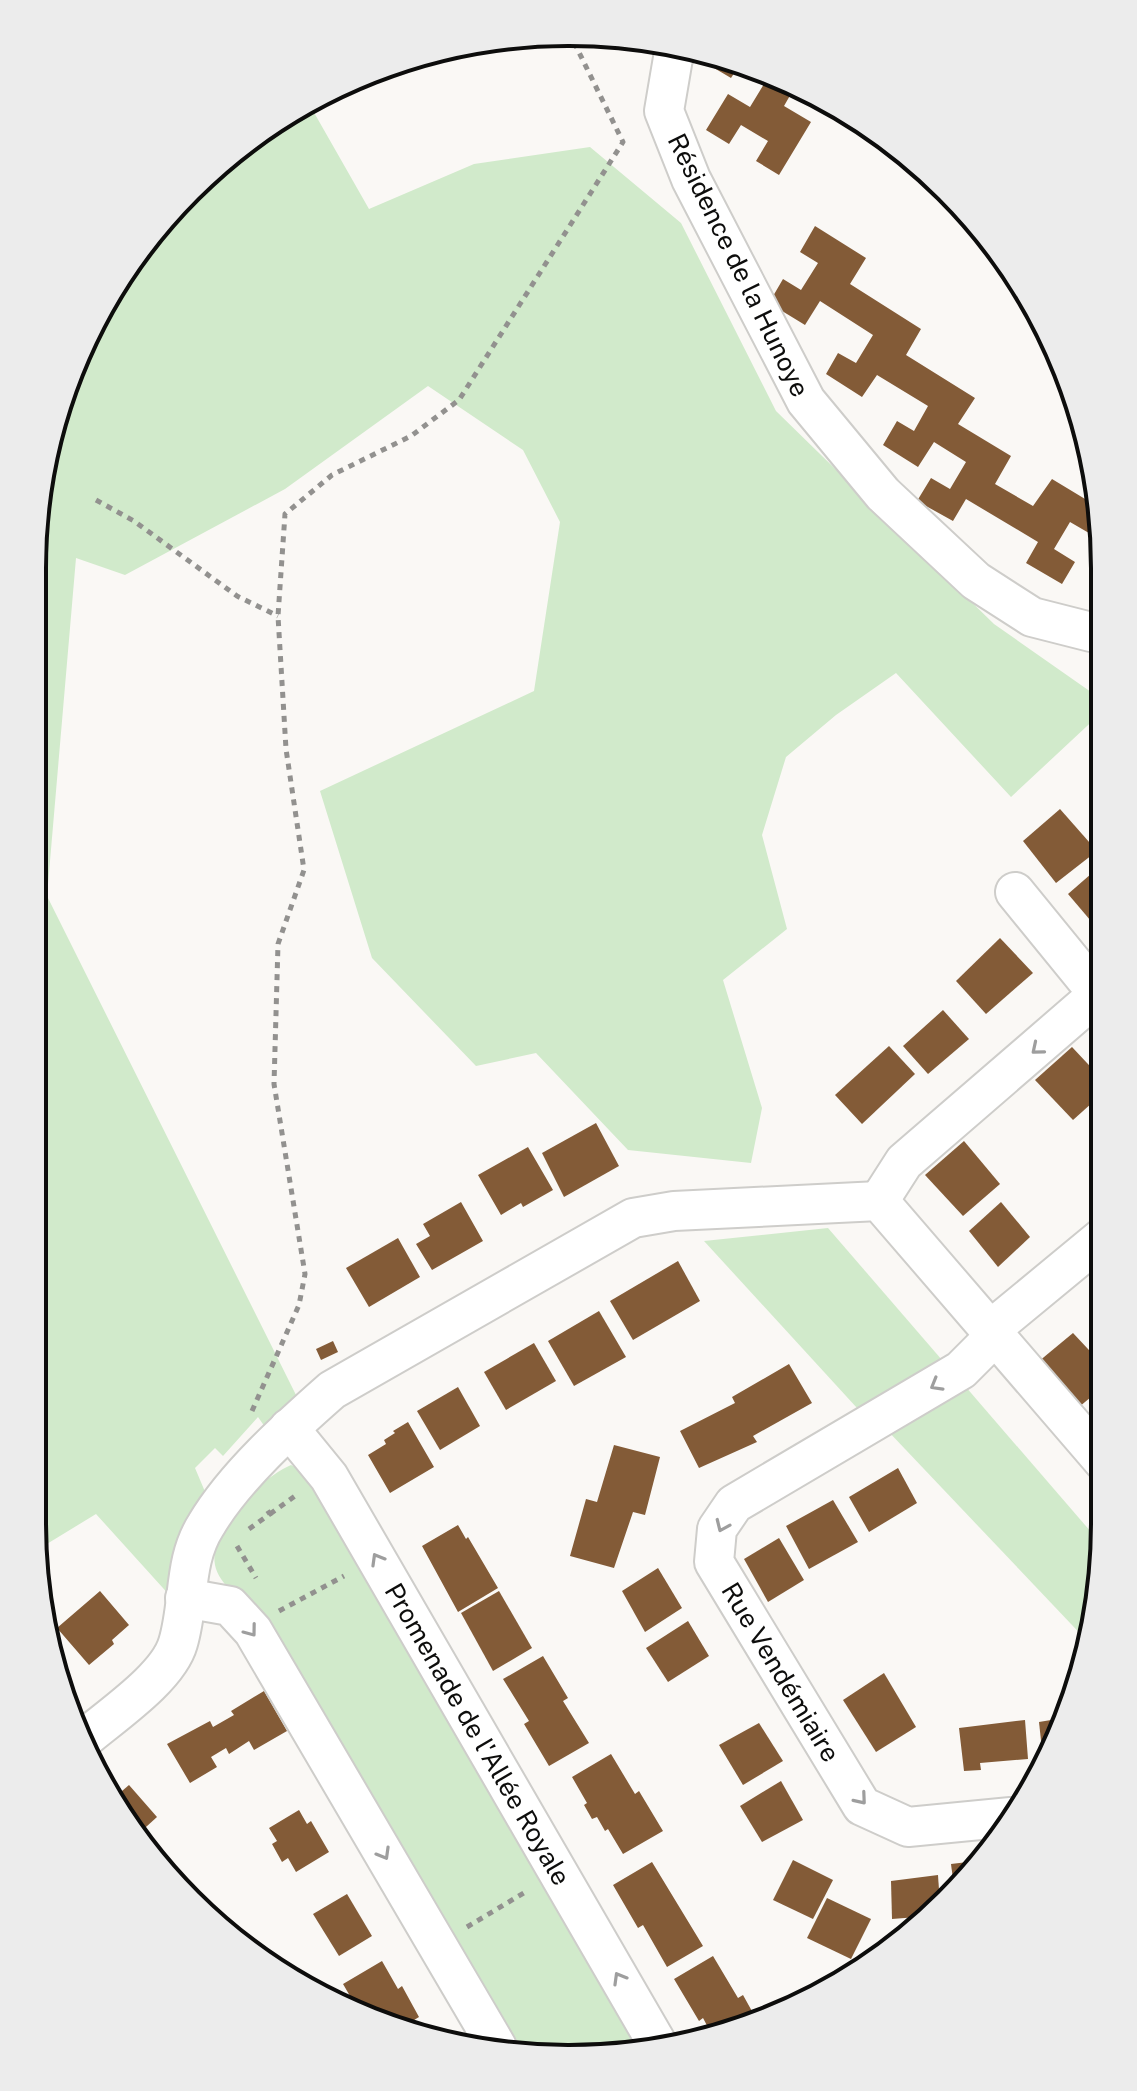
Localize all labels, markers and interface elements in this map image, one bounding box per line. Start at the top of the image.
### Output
street label: Résidence de la Hunoye [662,128,816,402]
one-way arrow [1032,1039,1046,1054]
one-way arrow [930,1375,944,1391]
one-way arrow [715,1519,732,1533]
one-way arrow [371,1553,387,1568]
street label: Promenade de l'Allée Royale [379,1577,577,1891]
street label: Rue Vendémiaire [715,1577,847,1767]
one-way arrow [241,1622,256,1637]
one-way arrow [851,1789,865,1804]
one-way arrow [374,1845,390,1860]
one-way arrow [613,1972,629,1987]

